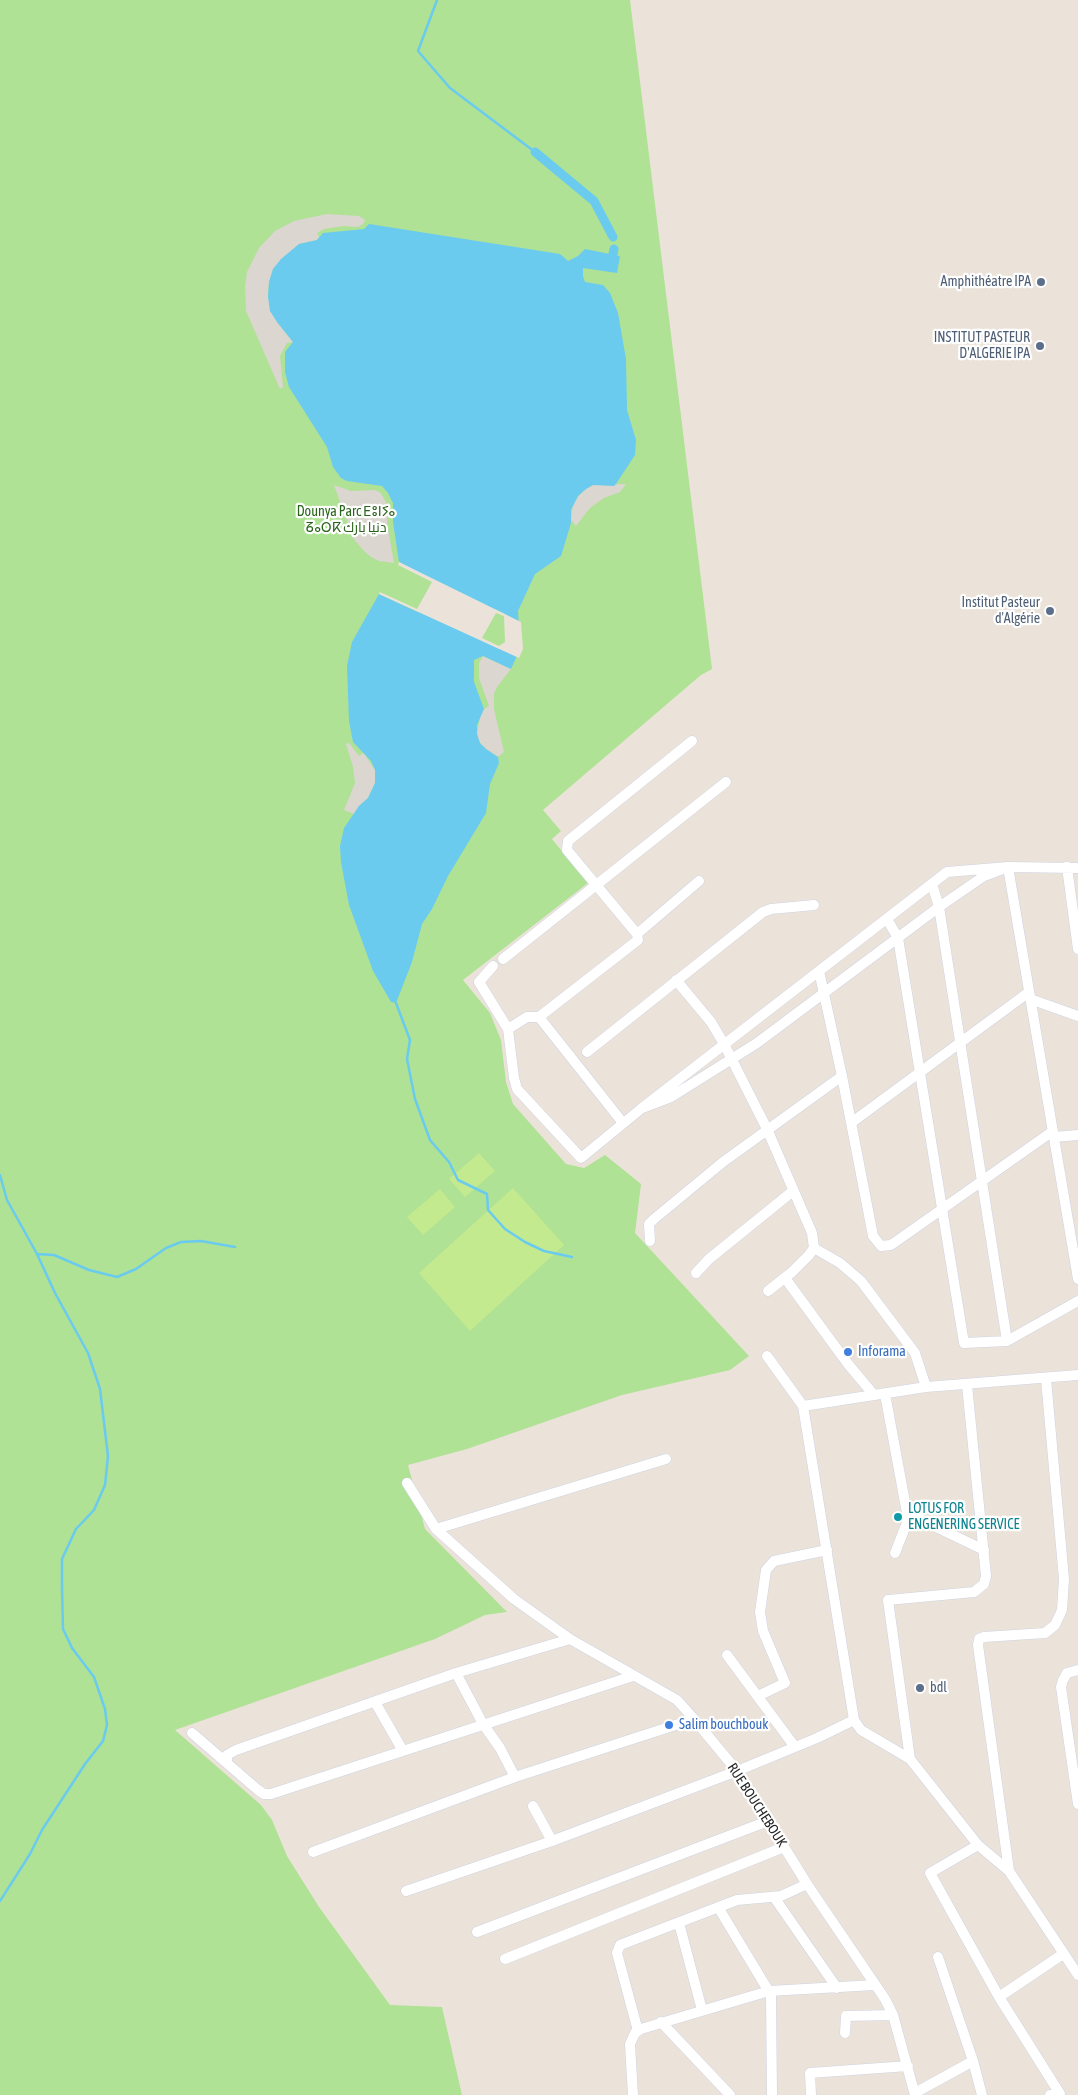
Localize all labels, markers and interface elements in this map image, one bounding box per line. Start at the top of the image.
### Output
place label: Amphithéatre IPA [941,274,1031,290]
marker: Amphithéatre IPA [1035,276,1047,288]
place label: INSTITUT PASTEUR D'ALGERIE IPA [934,330,1030,362]
marker: INSTITUT PASTEUR D'ALGERIE IPA [1034,340,1046,352]
park label: Dounya Parc ⴹⵓⵏⵢⴰ ⵒⴰⵔⴽ دنيا بارك [297,504,395,536]
place label: Institut Pasteur d'Algérie [962,595,1040,628]
marker: Institut Pasteur d'Algérie [1044,605,1056,617]
place label: Inforama [858,1344,906,1360]
marker: Inforama [842,1346,854,1358]
place label: LOTUS FOR ENGENERING SERVICE [908,1501,1019,1534]
marker: LOTUS FOR ENGENERING SERVICE [892,1511,904,1523]
place label: bdl [930,1680,947,1696]
marker: bdl [914,1682,926,1694]
place label: Salim bouchbouk [679,1717,768,1733]
marker: Salim bouchbouk [663,1719,675,1731]
street label: RUE BOUCHEBOUK [724,1760,790,1850]

